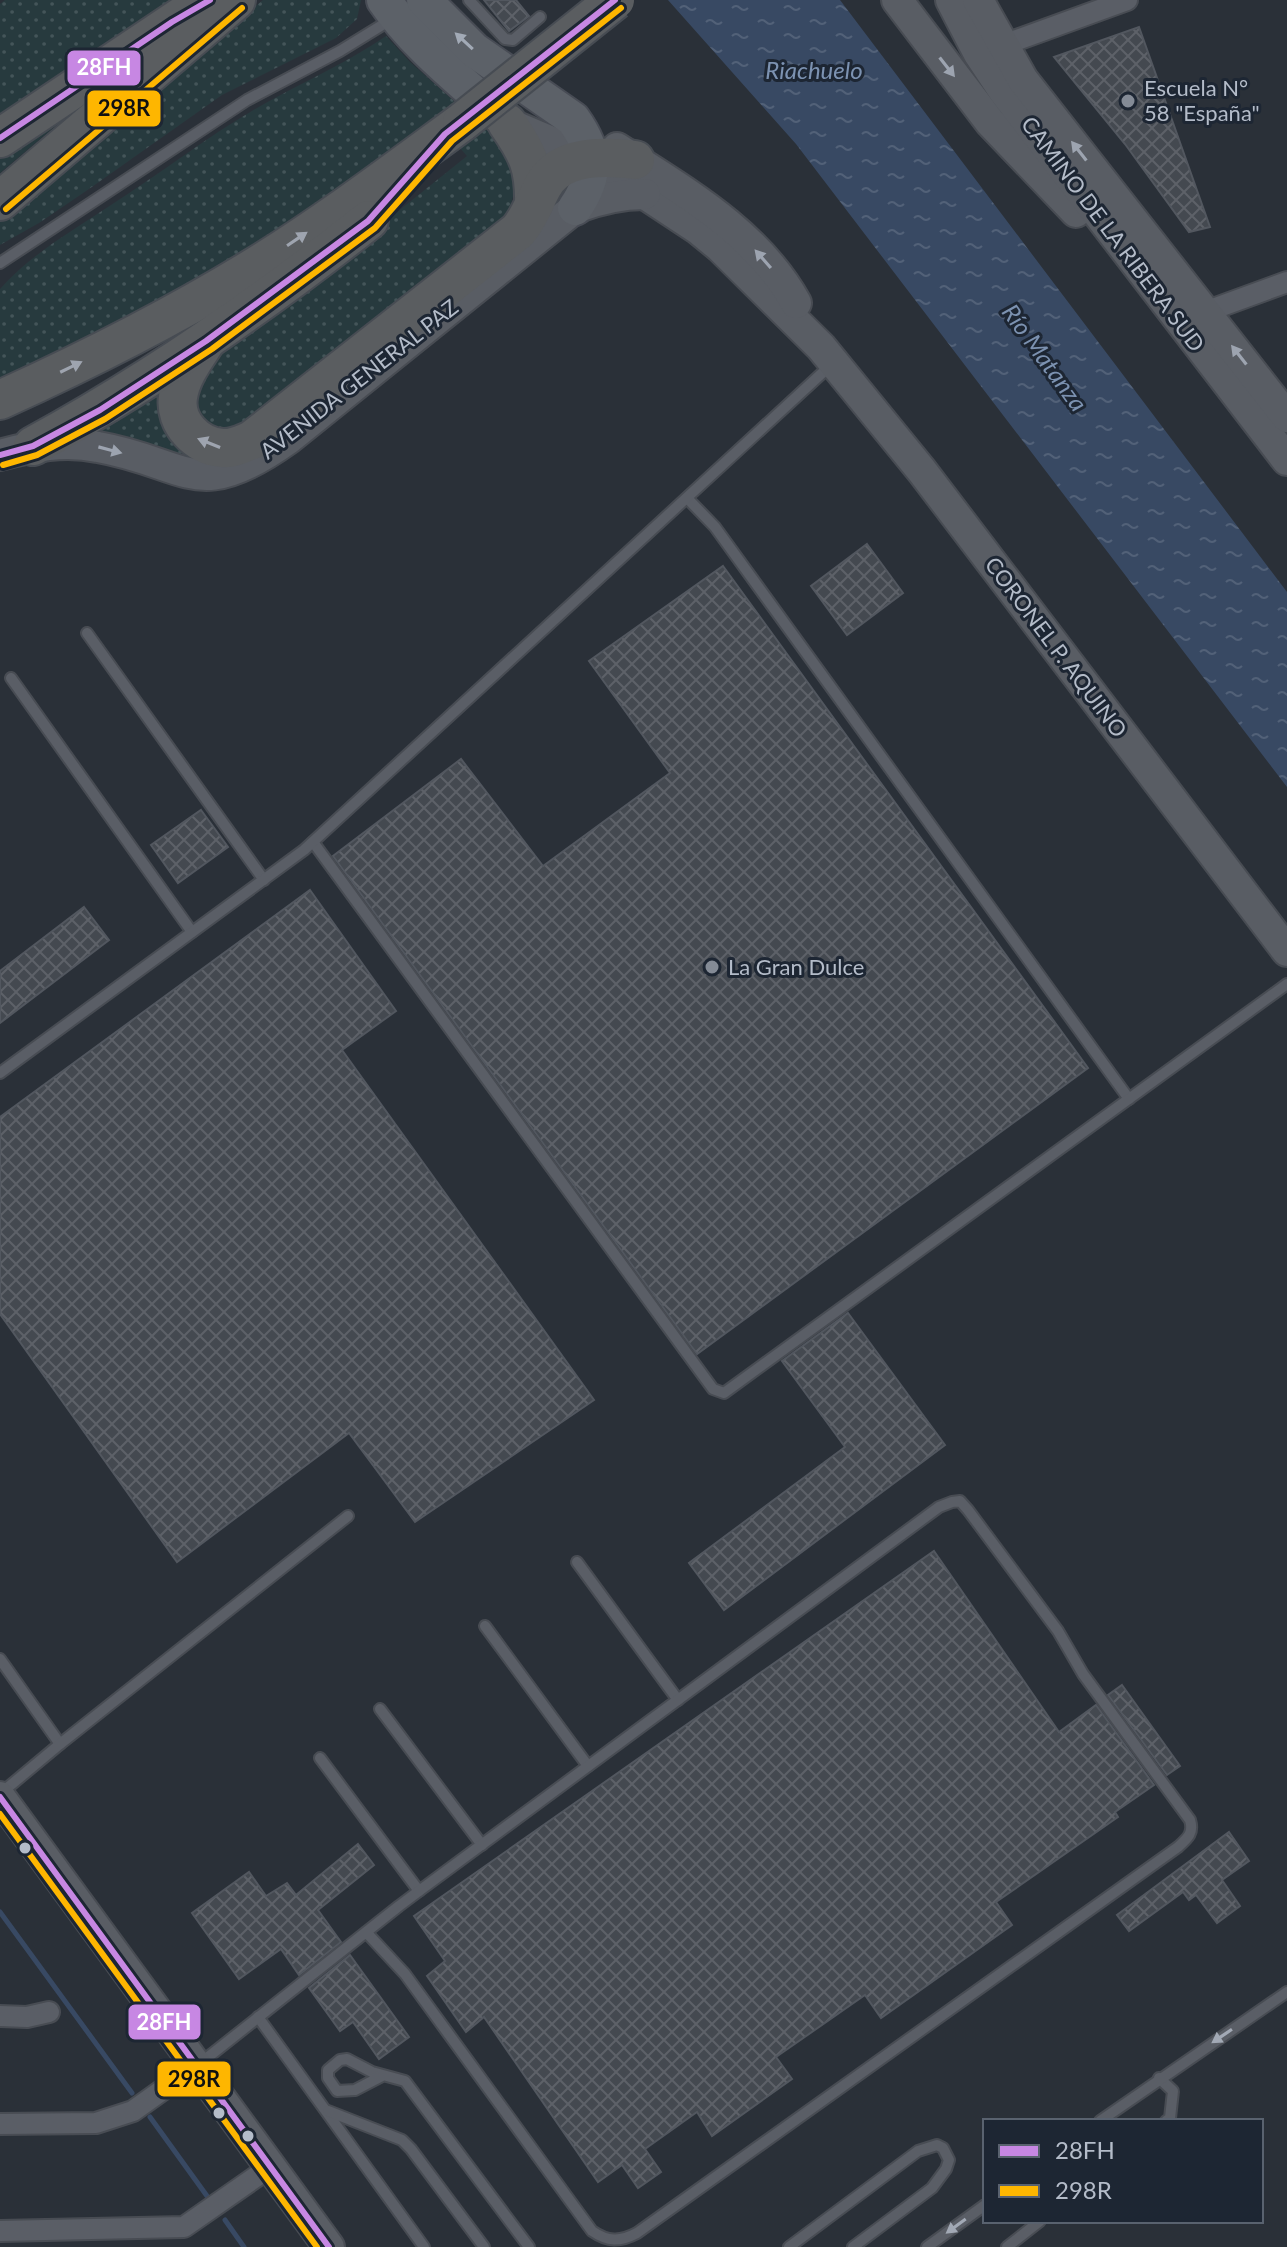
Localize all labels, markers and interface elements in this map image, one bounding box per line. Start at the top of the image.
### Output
one-way arrow [455,32,474,50]
line badge: 28FH [66,49,142,87]
text: 28FH [77,53,131,80]
water label: Riachuelo [765,55,863,84]
one-way arrow [938,57,954,77]
place label: Escuela N° 58 "España" [1144,74,1260,126]
line badge: 298R [86,89,162,128]
marker: Escuela N° 58 "España" [1119,92,1137,110]
text: 298R [98,94,151,121]
street label: CAMINO DE LA RIBERA SUD [1016,111,1211,357]
one-way arrow [1071,141,1087,161]
one-way arrow [286,232,307,247]
one-way arrow [755,249,772,269]
street label: AVENIDA GENERAL PAZ [254,293,463,464]
water label: Río Matanza [997,298,1094,416]
one-way arrow [1231,345,1248,365]
one-way arrow [59,361,82,374]
one-way arrow [197,436,221,449]
one-way arrow [98,444,123,456]
street label: CORONEL P. AQUINO [980,551,1133,742]
place label: La Gran Dulce [728,953,864,980]
marker: La Gran Dulce [703,958,721,976]
unlabelled marker [17,1840,33,1856]
line badge: 28FH [127,2003,202,2041]
text: 28FH [137,2008,191,2035]
one-way arrow [1212,2028,1233,2043]
line badge: 298R [156,2060,232,2098]
text: 298R [168,2065,221,2092]
unlabelled marker [211,2105,227,2121]
legend [983,2119,1263,2223]
unlabelled marker [240,2128,256,2144]
text: 28FH [1055,2135,1115,2164]
text: 298R [1055,2175,1112,2204]
one-way arrow [945,2218,967,2234]

